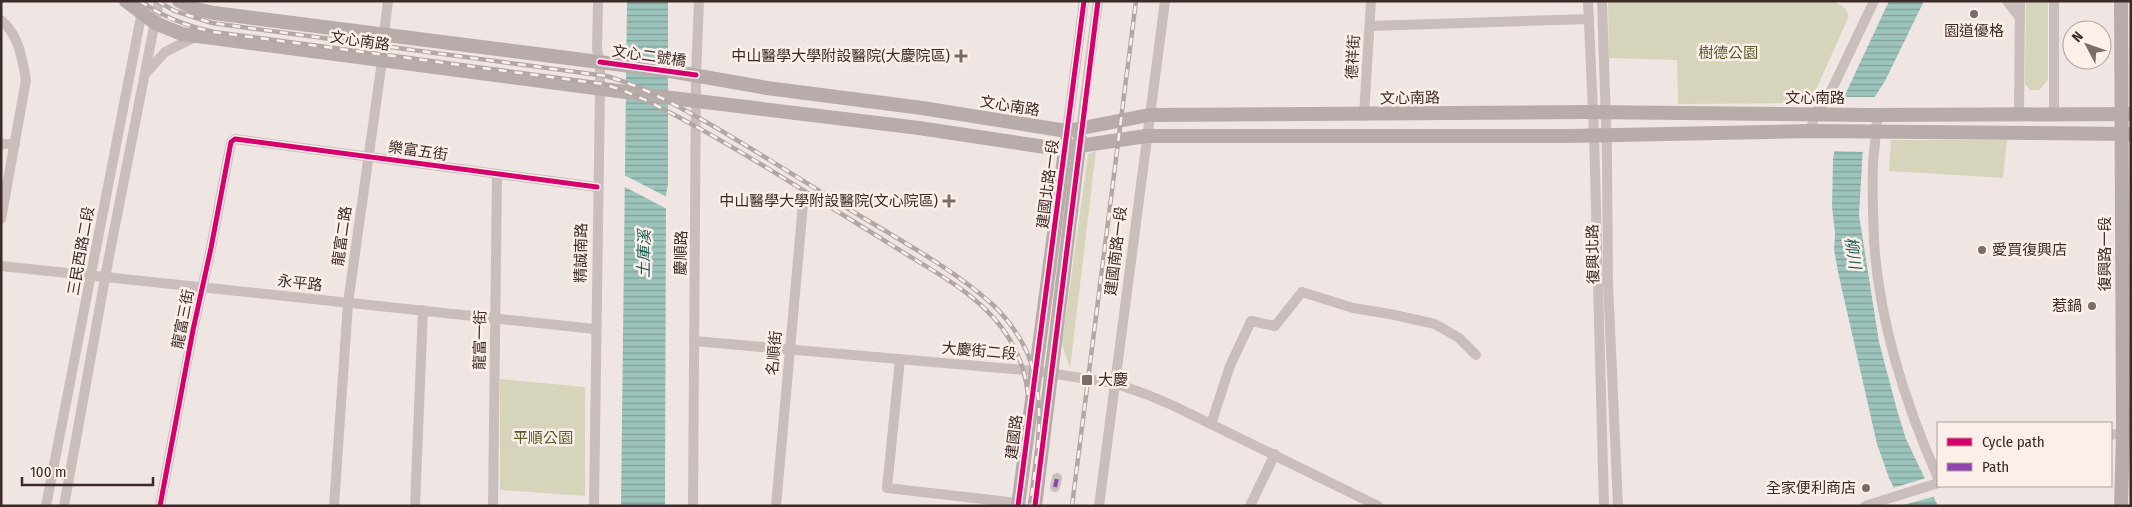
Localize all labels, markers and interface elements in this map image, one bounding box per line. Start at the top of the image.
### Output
marker: 園道優格 [1968,8,1980,20]
north arrow [2062,20,2112,70]
place label: 園道優格 [1944,22,2004,40]
street label: 文心南路 [329,28,391,54]
text: N [2068,28,2087,46]
street label: 德祥街 [1343,34,1363,80]
street label: 文心二號橋 [611,42,687,70]
park label: 樹德公園 [1698,44,1758,62]
place label: 中山醫學大學附設醫院(大慶院區) [731,47,950,65]
marker: 中山醫學大學附設醫院(大慶院區) [954,49,968,63]
street label: 文心南路 [1380,88,1440,108]
street label: 文心南路 [1785,89,1845,107]
street label: 文心南路 [979,92,1041,120]
street label: 樂富五街 [387,138,449,164]
street label: 建國北路一段 [1034,138,1062,230]
place label: 中山醫學大學附設醫院(文心院區) [719,192,938,210]
marker: 中山醫學大學附設醫院(文心院區) [942,194,956,208]
street label: 三民西路二段 [64,205,98,297]
street label: 龍富二路 [329,205,355,267]
street label: 建國南路一段 [1102,205,1130,297]
street label: 復興路一段 [2096,216,2114,292]
street label: 精誠南路 [571,223,591,283]
street label: 復興北路 [1583,224,1603,284]
water label: 土庫溪 [634,228,654,278]
street label: 慶順路 [672,230,690,276]
water label: 柳川 [1841,236,1865,272]
place label: 愛買復興店 [1992,241,2067,259]
marker: 愛買復興店 [1976,244,1988,256]
street label: 永平路 [277,272,323,294]
street label: 龍富三街 [168,288,198,350]
place label: 惹鍋 [2052,297,2082,315]
marker: 惹鍋 [2086,300,2098,312]
street label: 龍富一街 [470,310,490,370]
street label: 名順街 [763,330,785,376]
street label: 大慶街二段 [941,339,1017,363]
place label: 大慶 [1098,371,1128,389]
marker: 大慶 [1080,373,1094,387]
street label: 建國路 [1002,414,1026,460]
legend [1937,422,2112,487]
park label: 平順公園 [513,429,573,447]
text: Cycle path [1982,433,2045,451]
scale bar [22,454,154,486]
text: Path [1982,458,2009,476]
text: 100 m [30,463,67,481]
place label: 全家便利商店 [1766,479,1856,497]
marker: 全家便利商店 [1860,482,1872,494]

